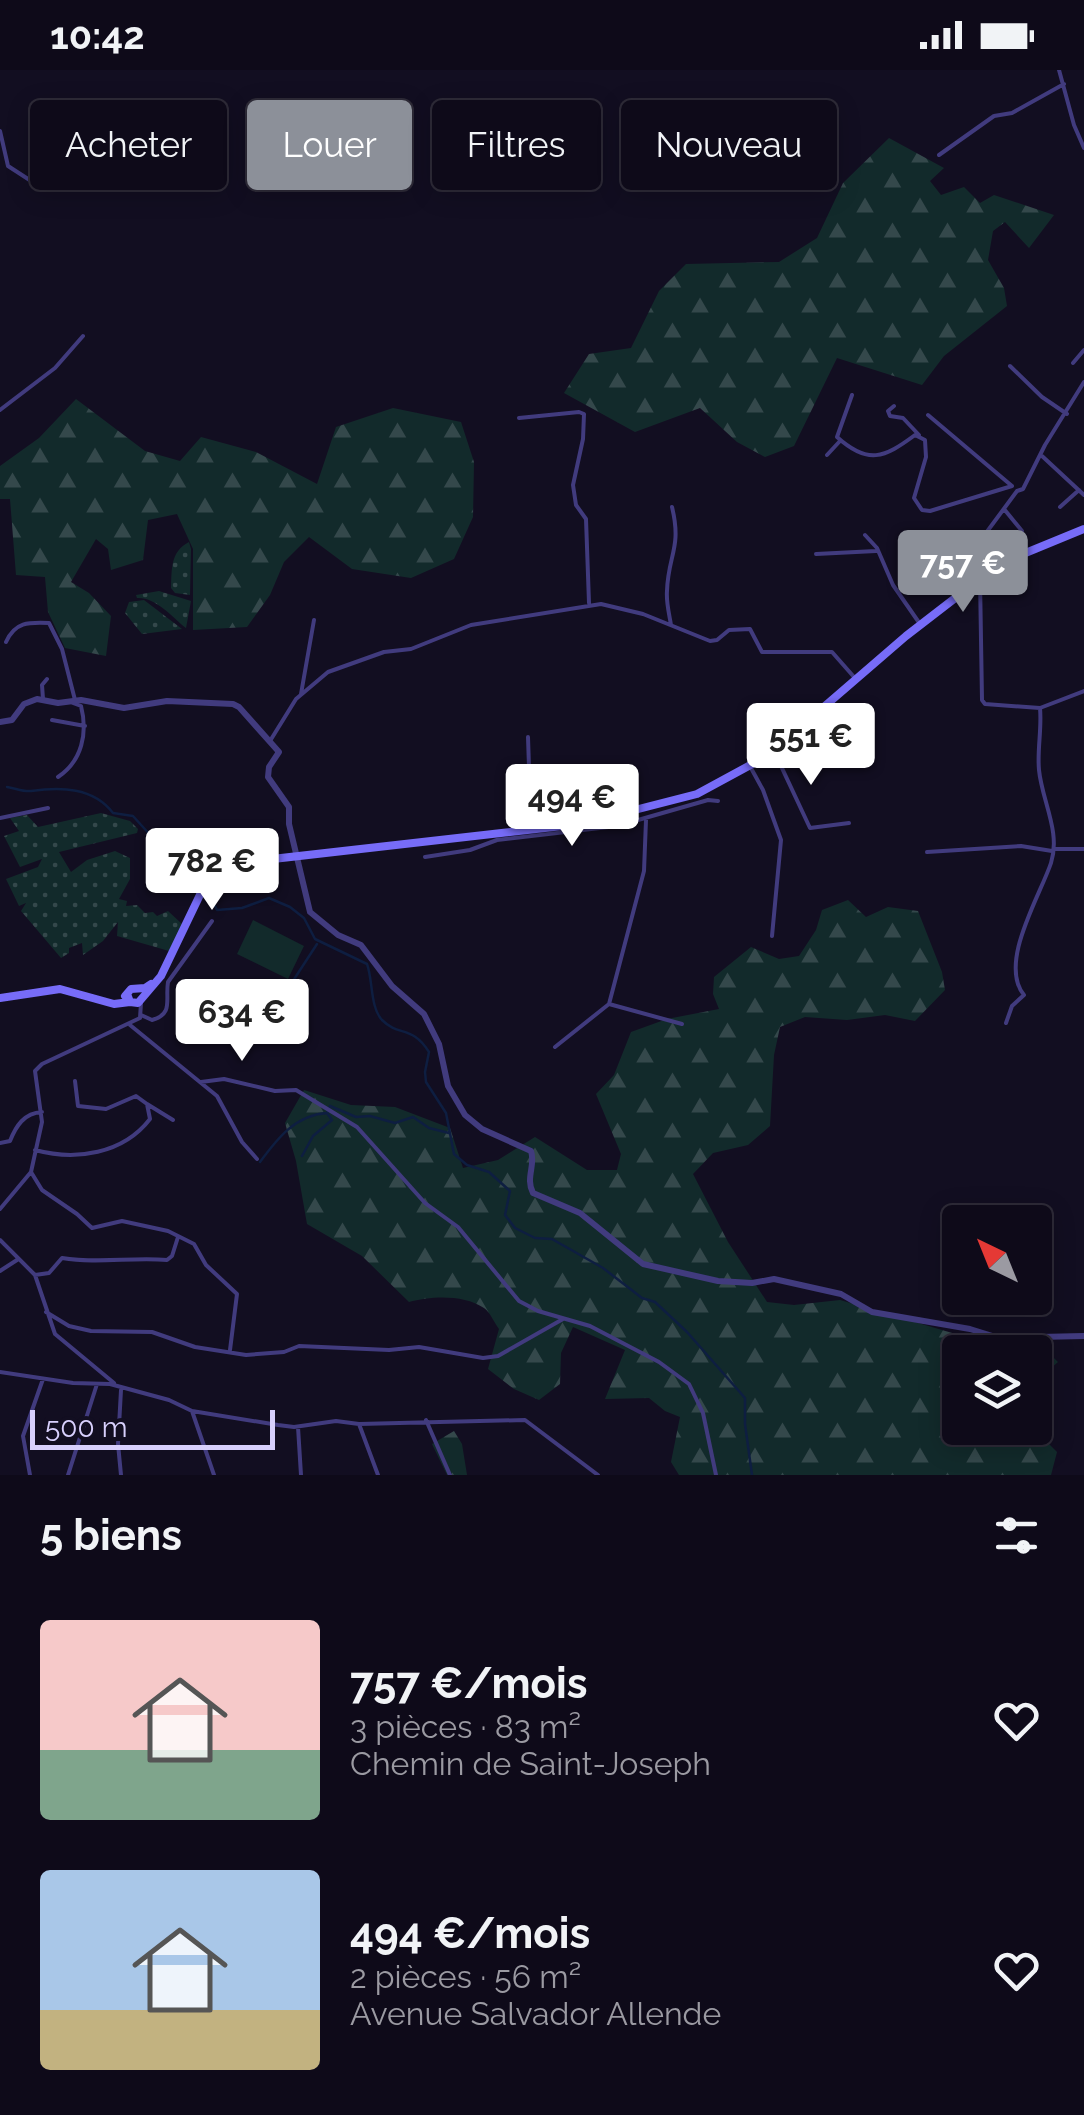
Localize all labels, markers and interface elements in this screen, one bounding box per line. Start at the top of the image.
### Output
text: 10:42 [50,13,145,58]
chip: Acheter [30,100,227,190]
chip: Louer [247,100,412,190]
chip: Filtres [432,100,601,190]
chip: Nouveau [621,100,837,190]
pin: 757 € [893,530,1033,615]
text: 757 € [920,544,1006,581]
pin: 551 € [741,703,881,788]
text: 551 € [769,717,853,754]
pin: 494 € [502,764,642,849]
text: 494 € [528,778,616,815]
pin: 782 € [142,828,282,913]
text: 782 € [168,842,256,879]
pin: 634 € [172,979,312,1064]
text: 634 € [198,993,286,1030]
north arrow [942,1205,1052,1315]
map controls [942,1205,1052,1445]
button: layers [942,1335,1052,1445]
scale bar [30,1405,275,1450]
text: 500 m [45,1411,127,1444]
icon: filters [989,1508,1044,1563]
text: 5 biens [40,1511,182,1560]
text: 757 €/mois [350,1659,587,1708]
icon: home [120,1660,240,1780]
icon: heart [989,1693,1044,1748]
text: 3 pièces · 83 m² [350,1708,581,1745]
text: Chemin de Saint-Joseph [350,1745,711,1782]
text: 494 €/mois [350,1909,590,1958]
icon: home [120,1910,240,2030]
icon: heart [989,1943,1044,1998]
text: 2 pièces · 56 m² [350,1958,581,1995]
text: Avenue Salvador Allende [350,1995,721,2032]

